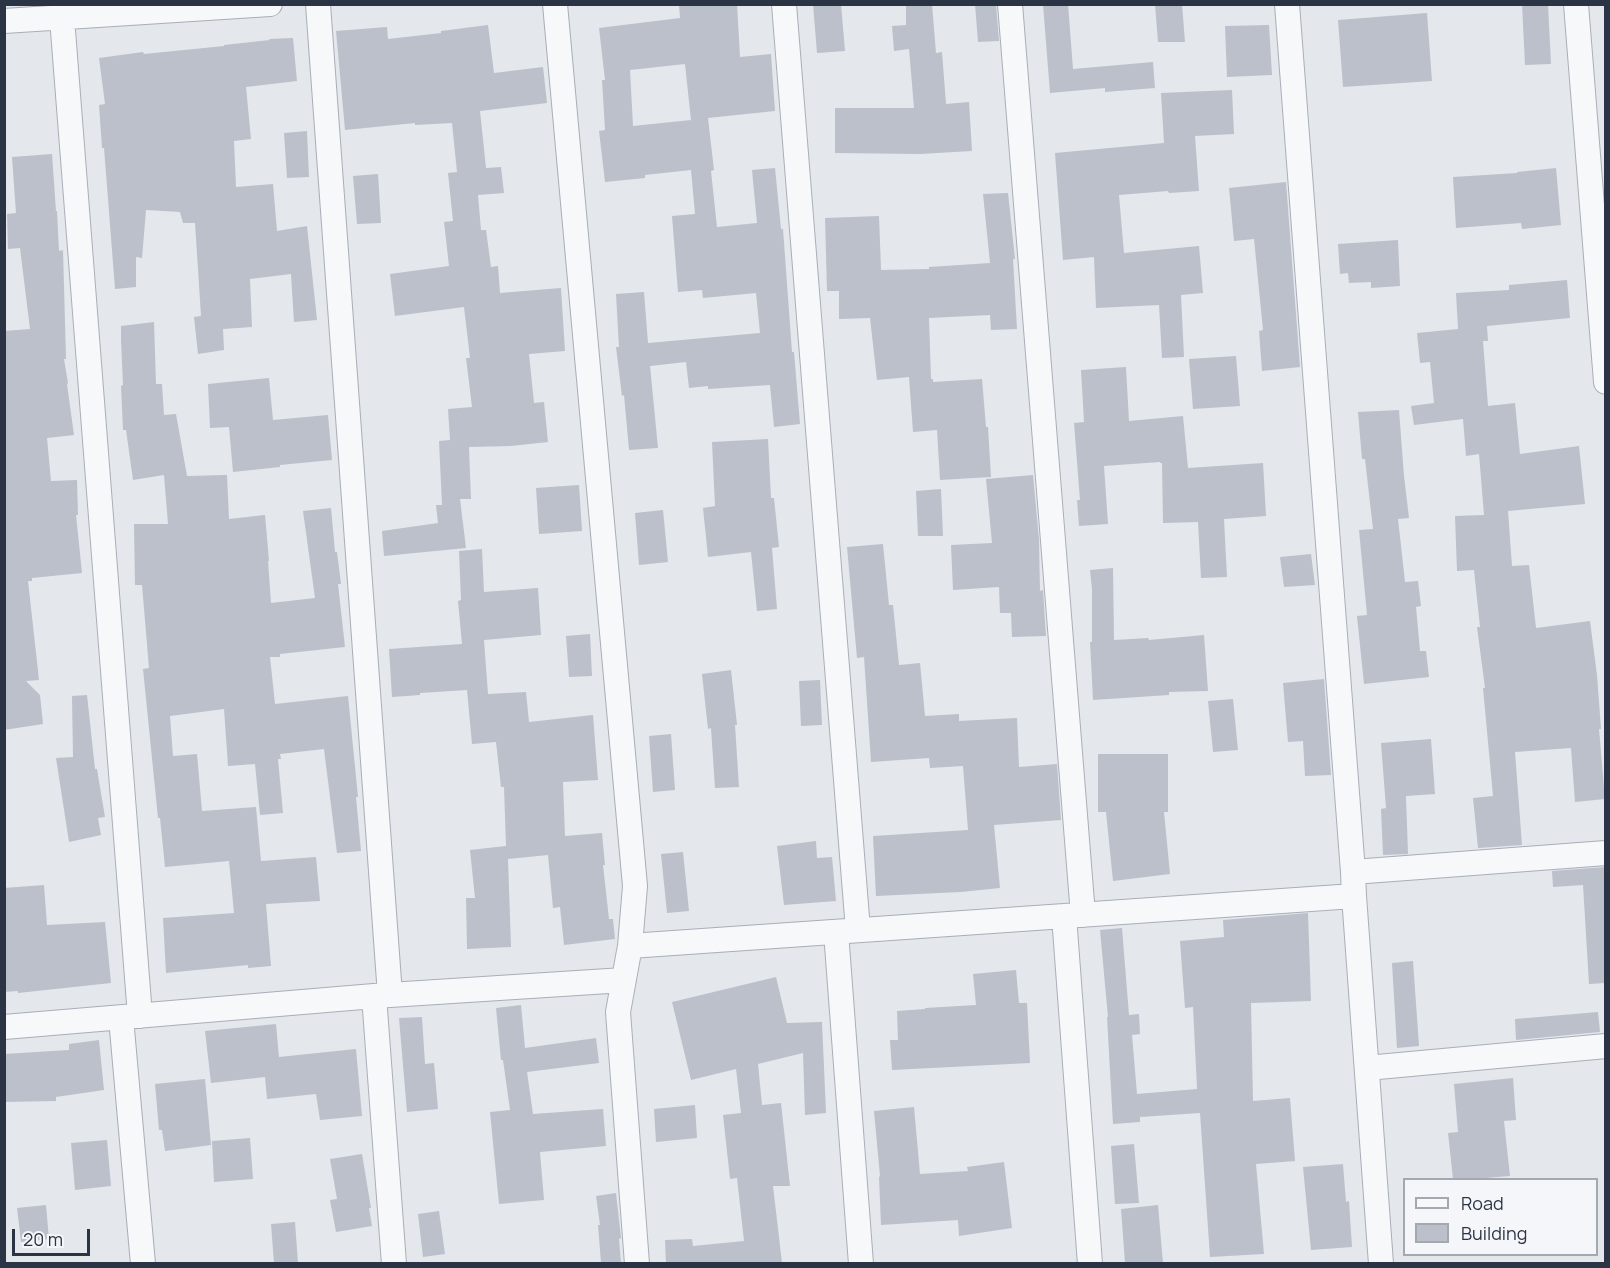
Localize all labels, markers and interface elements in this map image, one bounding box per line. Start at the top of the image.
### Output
legend [1403,1178,1598,1256]
text: Road [1461,1191,1504,1215]
scale bar [15,1217,93,1255]
text: Building [1461,1221,1527,1245]
text: 20 m [23,1227,63,1251]

